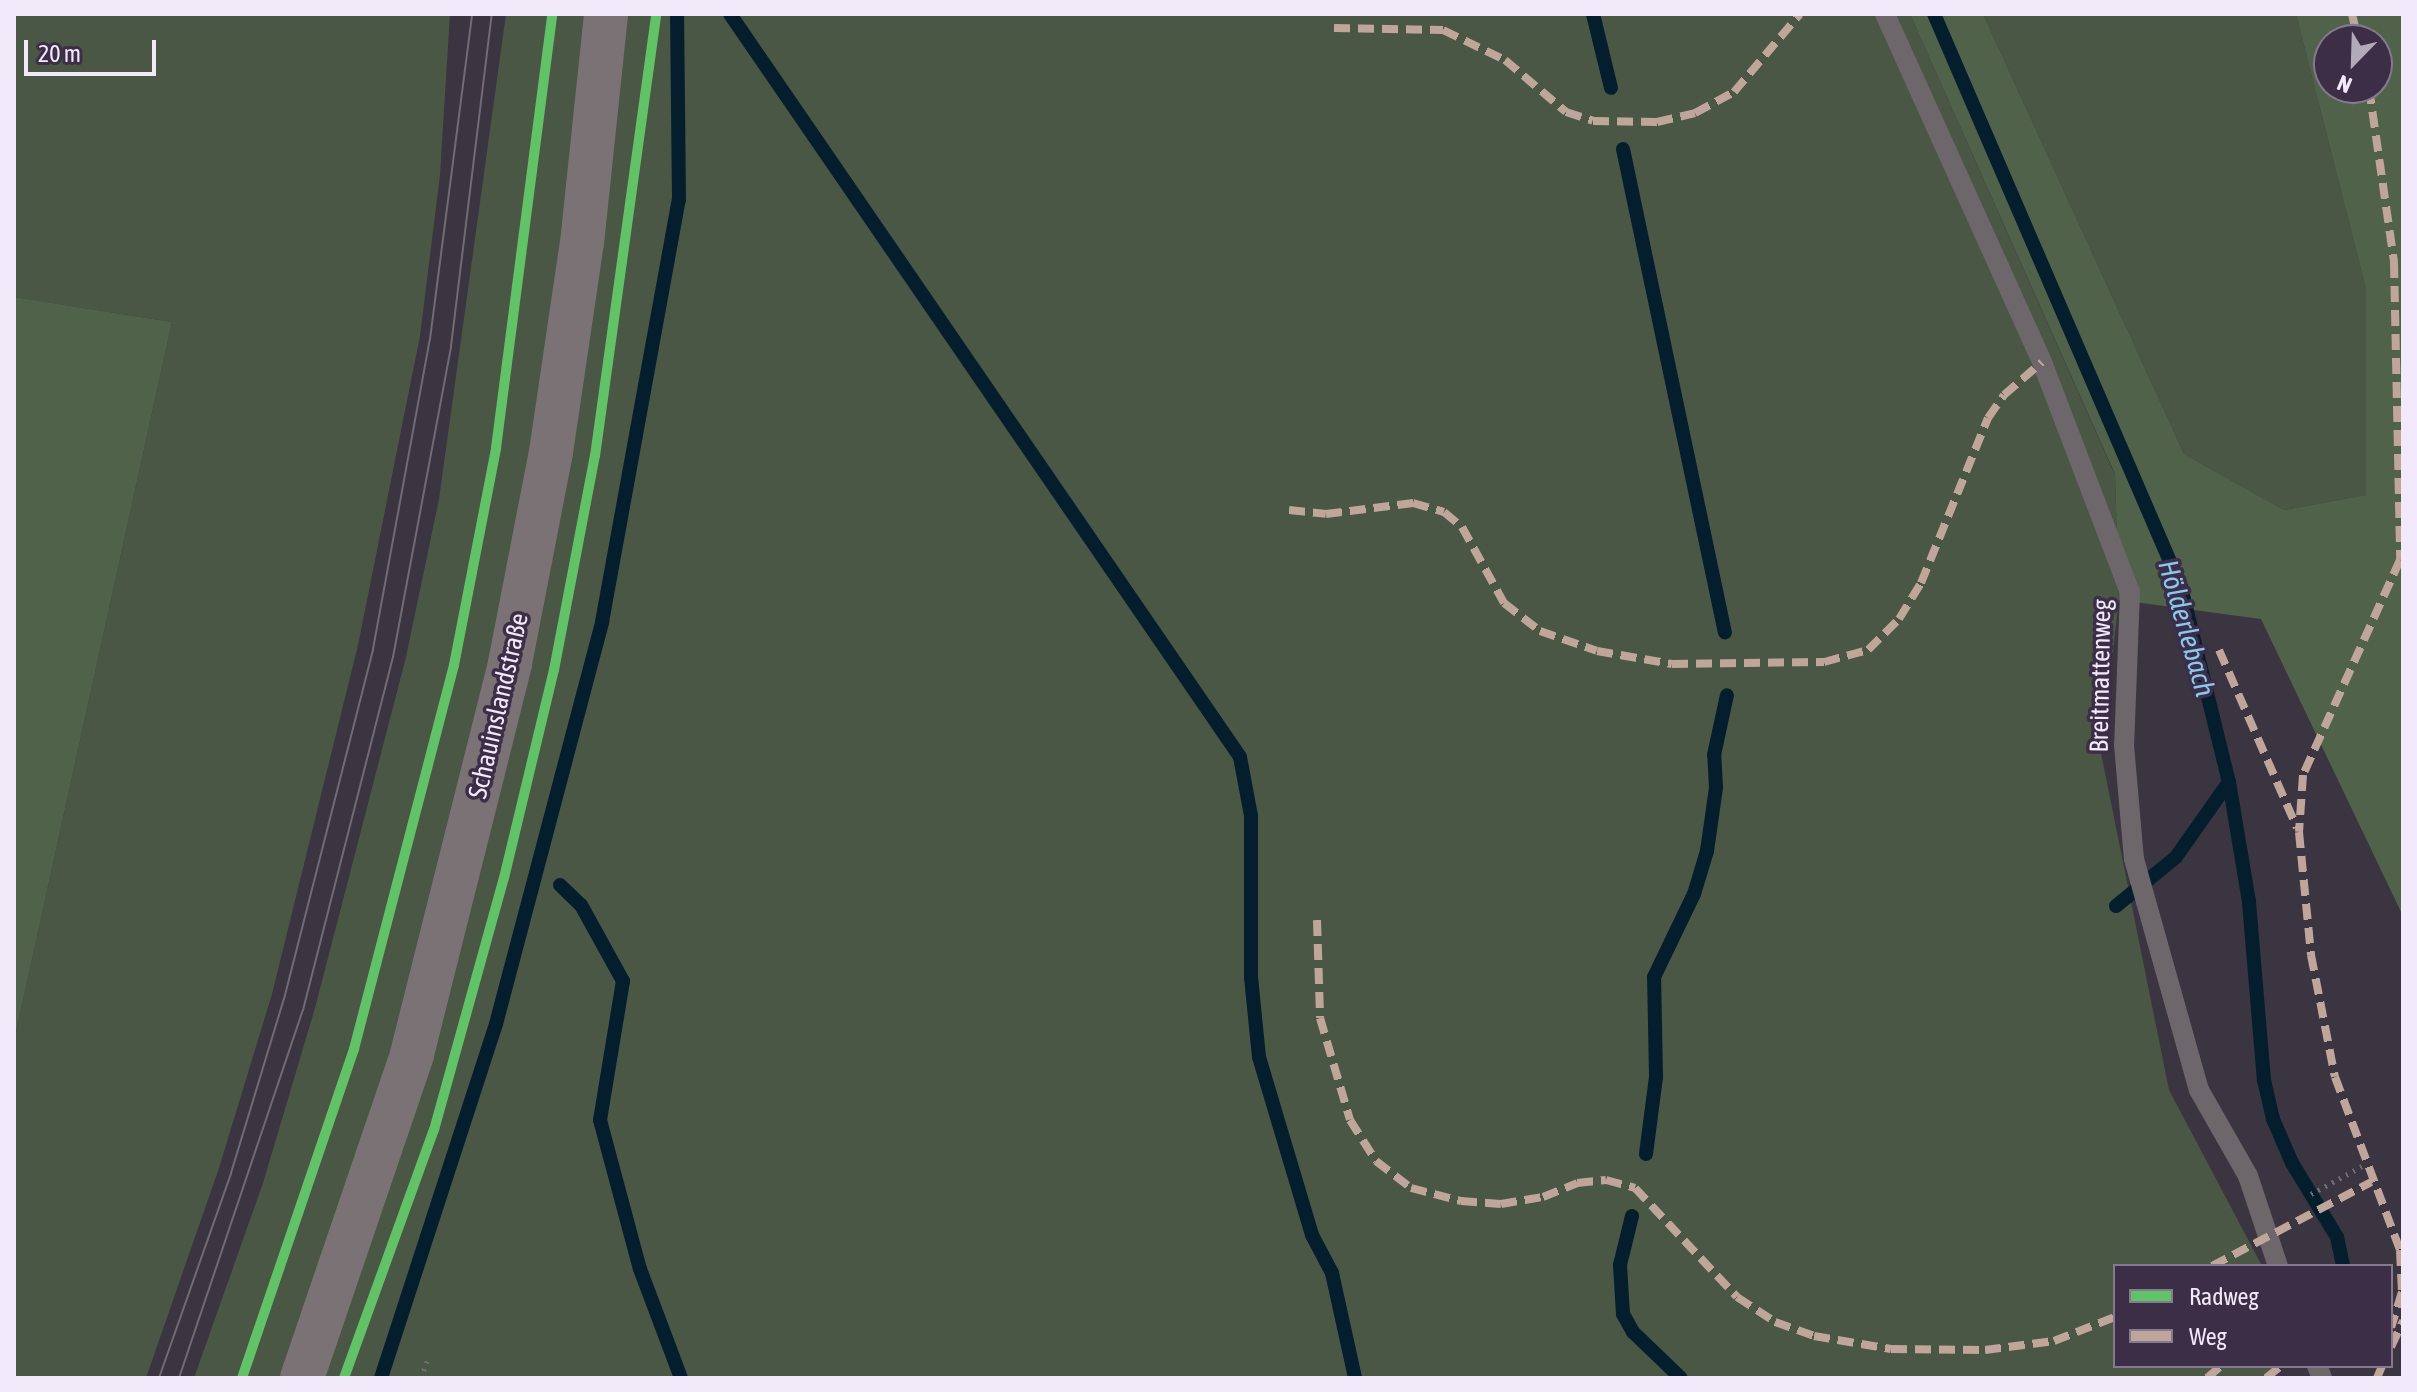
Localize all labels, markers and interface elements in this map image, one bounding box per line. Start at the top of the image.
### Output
scale bar [28,24,160,74]
north arrow [2313,24,2393,104]
text: 20 m [38,40,81,67]
text: N [2333,70,2355,99]
water label: Hölderlebach [2151,556,2223,700]
street label: Breitmattenweg [2084,599,2118,753]
street label: Schauinslandstraße [462,610,536,802]
legend [2113,1264,2393,1368]
text: Radweg [2189,1283,2259,1310]
text: Weg [2189,1323,2227,1350]

